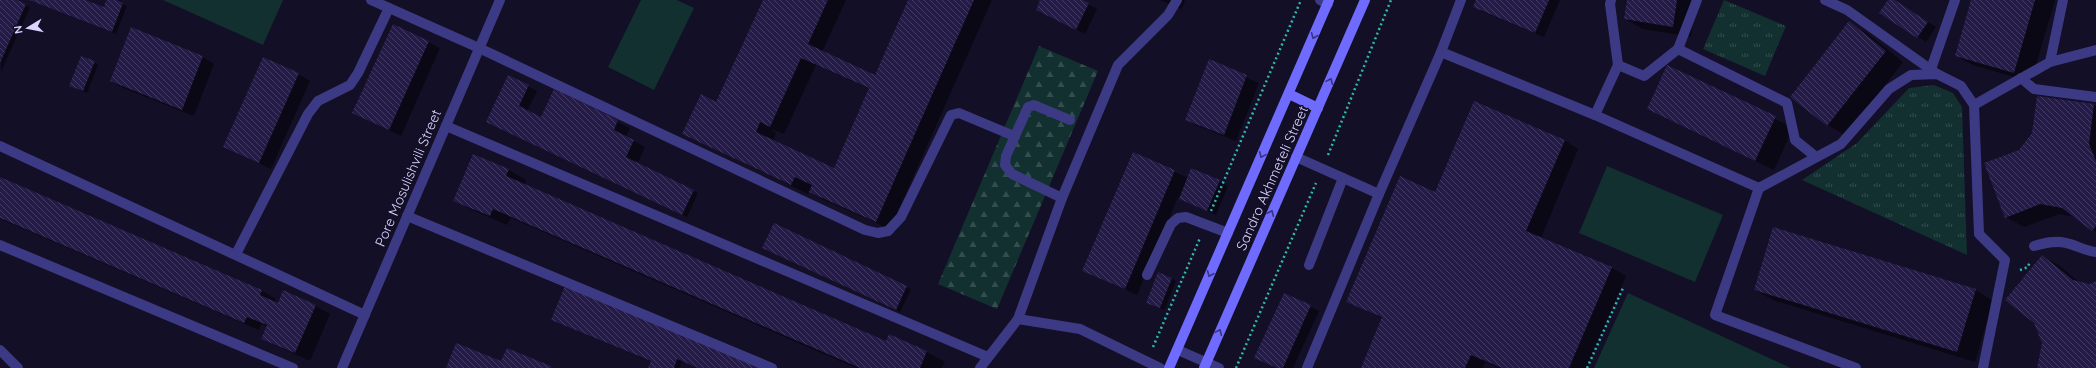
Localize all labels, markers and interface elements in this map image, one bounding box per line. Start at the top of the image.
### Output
north arrow [8,8,48,48]
text: N [11,25,26,35]
one-way arrow [1311,31,1319,39]
one-way arrow [1325,78,1333,85]
street label: Sandro Akhmeteli Street [1232,103,1312,253]
street label: Pore Mosulishvili Street [371,106,445,249]
one-way arrow [1259,152,1267,159]
one-way arrow [1267,210,1275,217]
one-way arrow [1207,270,1215,278]
one-way arrow [1215,329,1223,336]

